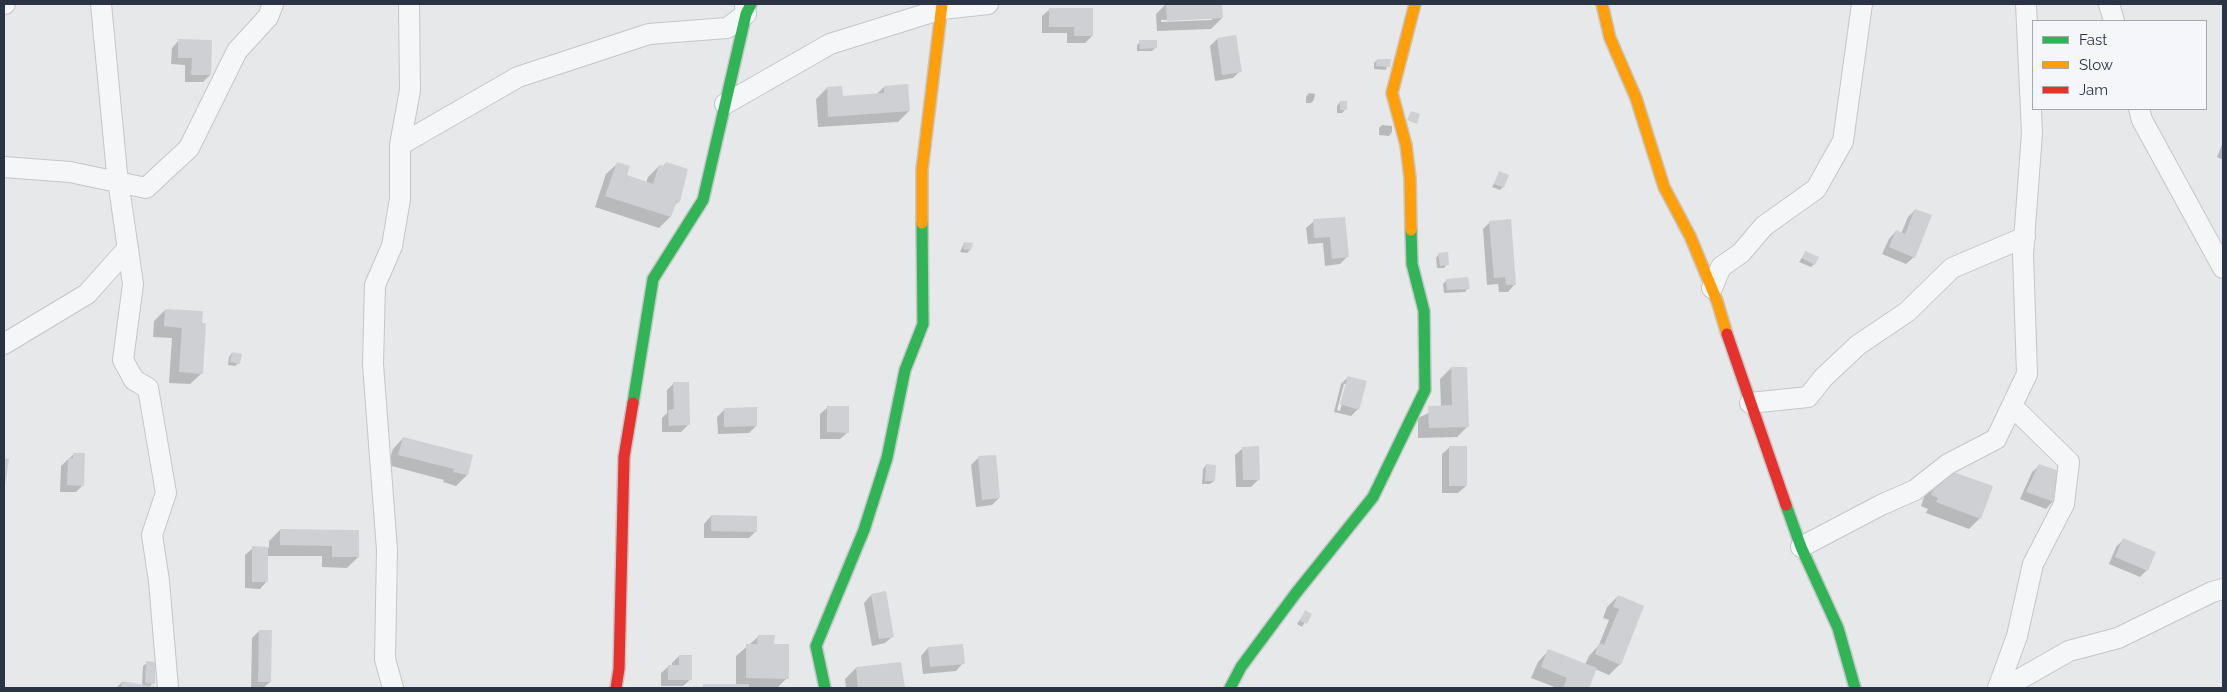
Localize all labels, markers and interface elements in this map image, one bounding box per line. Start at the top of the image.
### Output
legend [2032,20,2207,110]
text: Fast [2079,31,2107,49]
text: Slow [2079,56,2113,74]
text: Jam [2079,81,2108,99]

